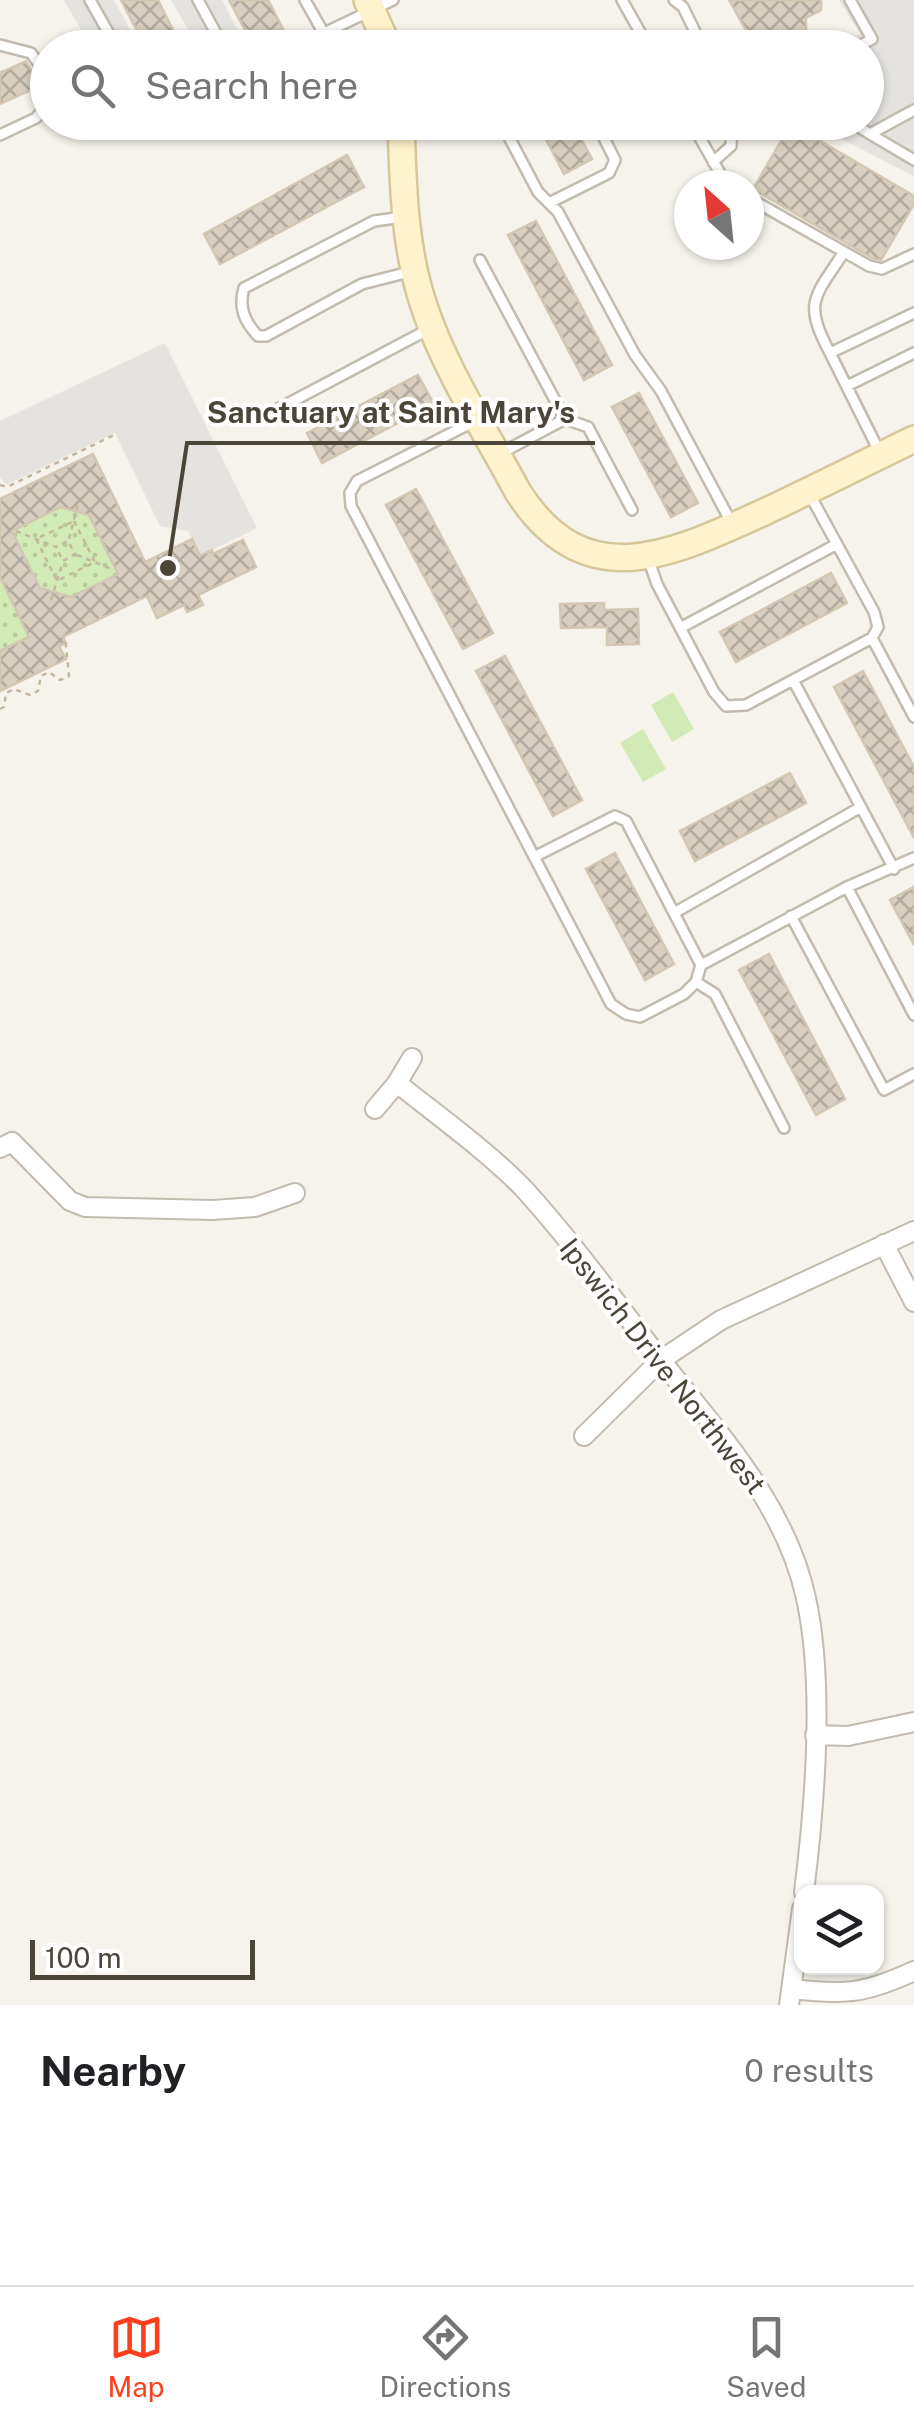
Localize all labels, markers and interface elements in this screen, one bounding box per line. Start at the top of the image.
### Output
search box [30,30,884,140]
icon: search [65,58,120,113]
text: Search here [145,63,358,108]
north arrow [674,170,764,260]
callout: Sanctuary at Saint Mary's [187,383,595,443]
text: Sanctuary at Saint Mary's [207,394,575,430]
street label: Ipswich Drive Northwest [553,1231,773,1500]
map controls [794,1885,884,1975]
button: layers [794,1885,884,1975]
scale bar [30,1935,255,1980]
text: 100 m [45,1941,122,1974]
text: Nearby [40,2046,186,2095]
text: 0 results [744,2052,874,2089]
tab: Map [108,2310,164,2403]
tab: Directions [380,2310,511,2403]
tab: Saved [726,2310,806,2403]

